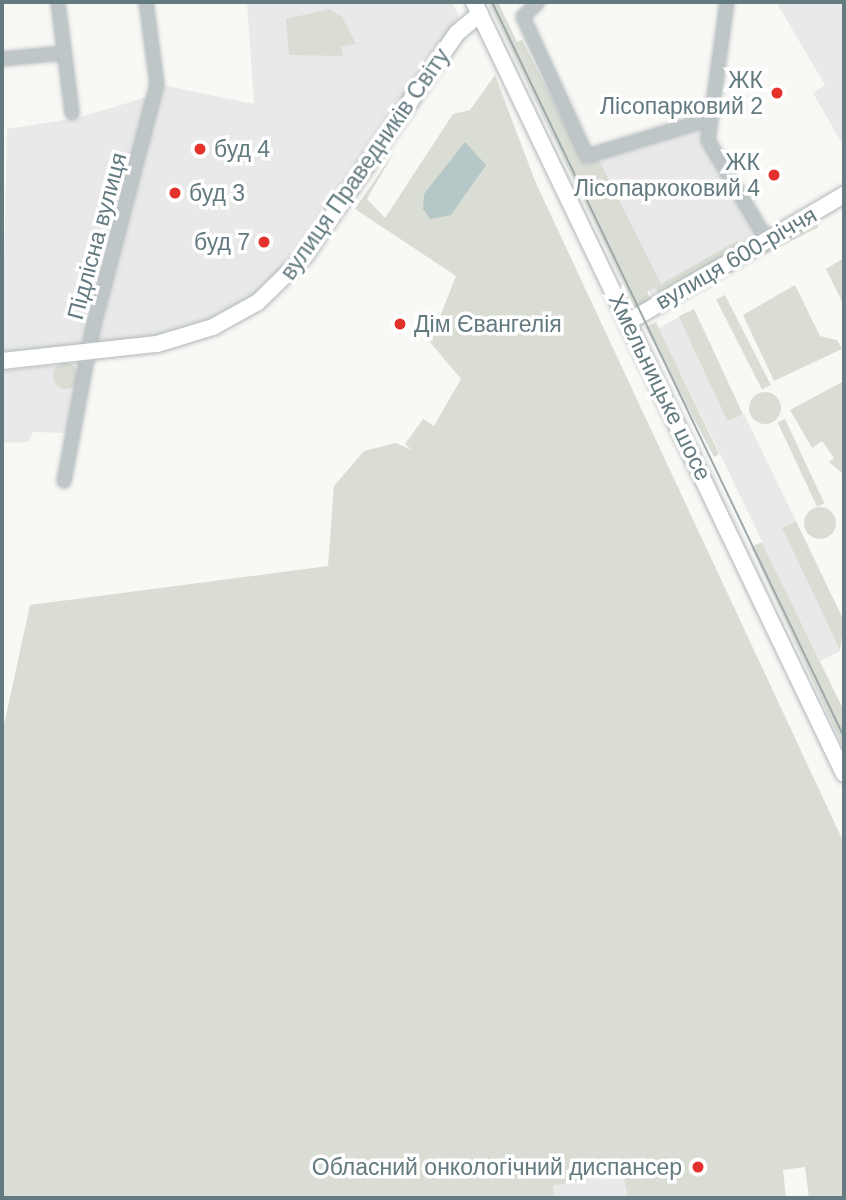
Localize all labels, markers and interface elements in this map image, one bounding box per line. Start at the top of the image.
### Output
street label: вулиця Праведників Світу [274,43,456,285]
place label: ЖК Лісопарковий 2 [600,66,763,120]
marker: ЖК Лісопарковий 2 [769,85,785,101]
place label: буд 4 [214,135,270,163]
marker: буд 4 [192,141,208,157]
place label: ЖК Лісопаркоковий 4 [574,148,760,202]
street label: Підлісна вулиця [61,150,133,322]
marker: ЖК Лісопаркоковий 4 [766,167,782,183]
place label: буд 3 [189,179,245,207]
marker: буд 3 [167,185,183,201]
street label: вулиця 600-річчя [651,201,821,315]
place label: буд 7 [194,228,250,256]
marker: буд 7 [256,234,272,250]
street label: Хмельницьке шосе [603,289,717,485]
place label: Дім Євангелія [414,310,562,338]
marker: Дім Євангелія [392,316,408,332]
place label: Обласний онкологічний диспансер [312,1153,682,1181]
marker: Обласний онкологічний диспансер [688,1157,708,1177]

